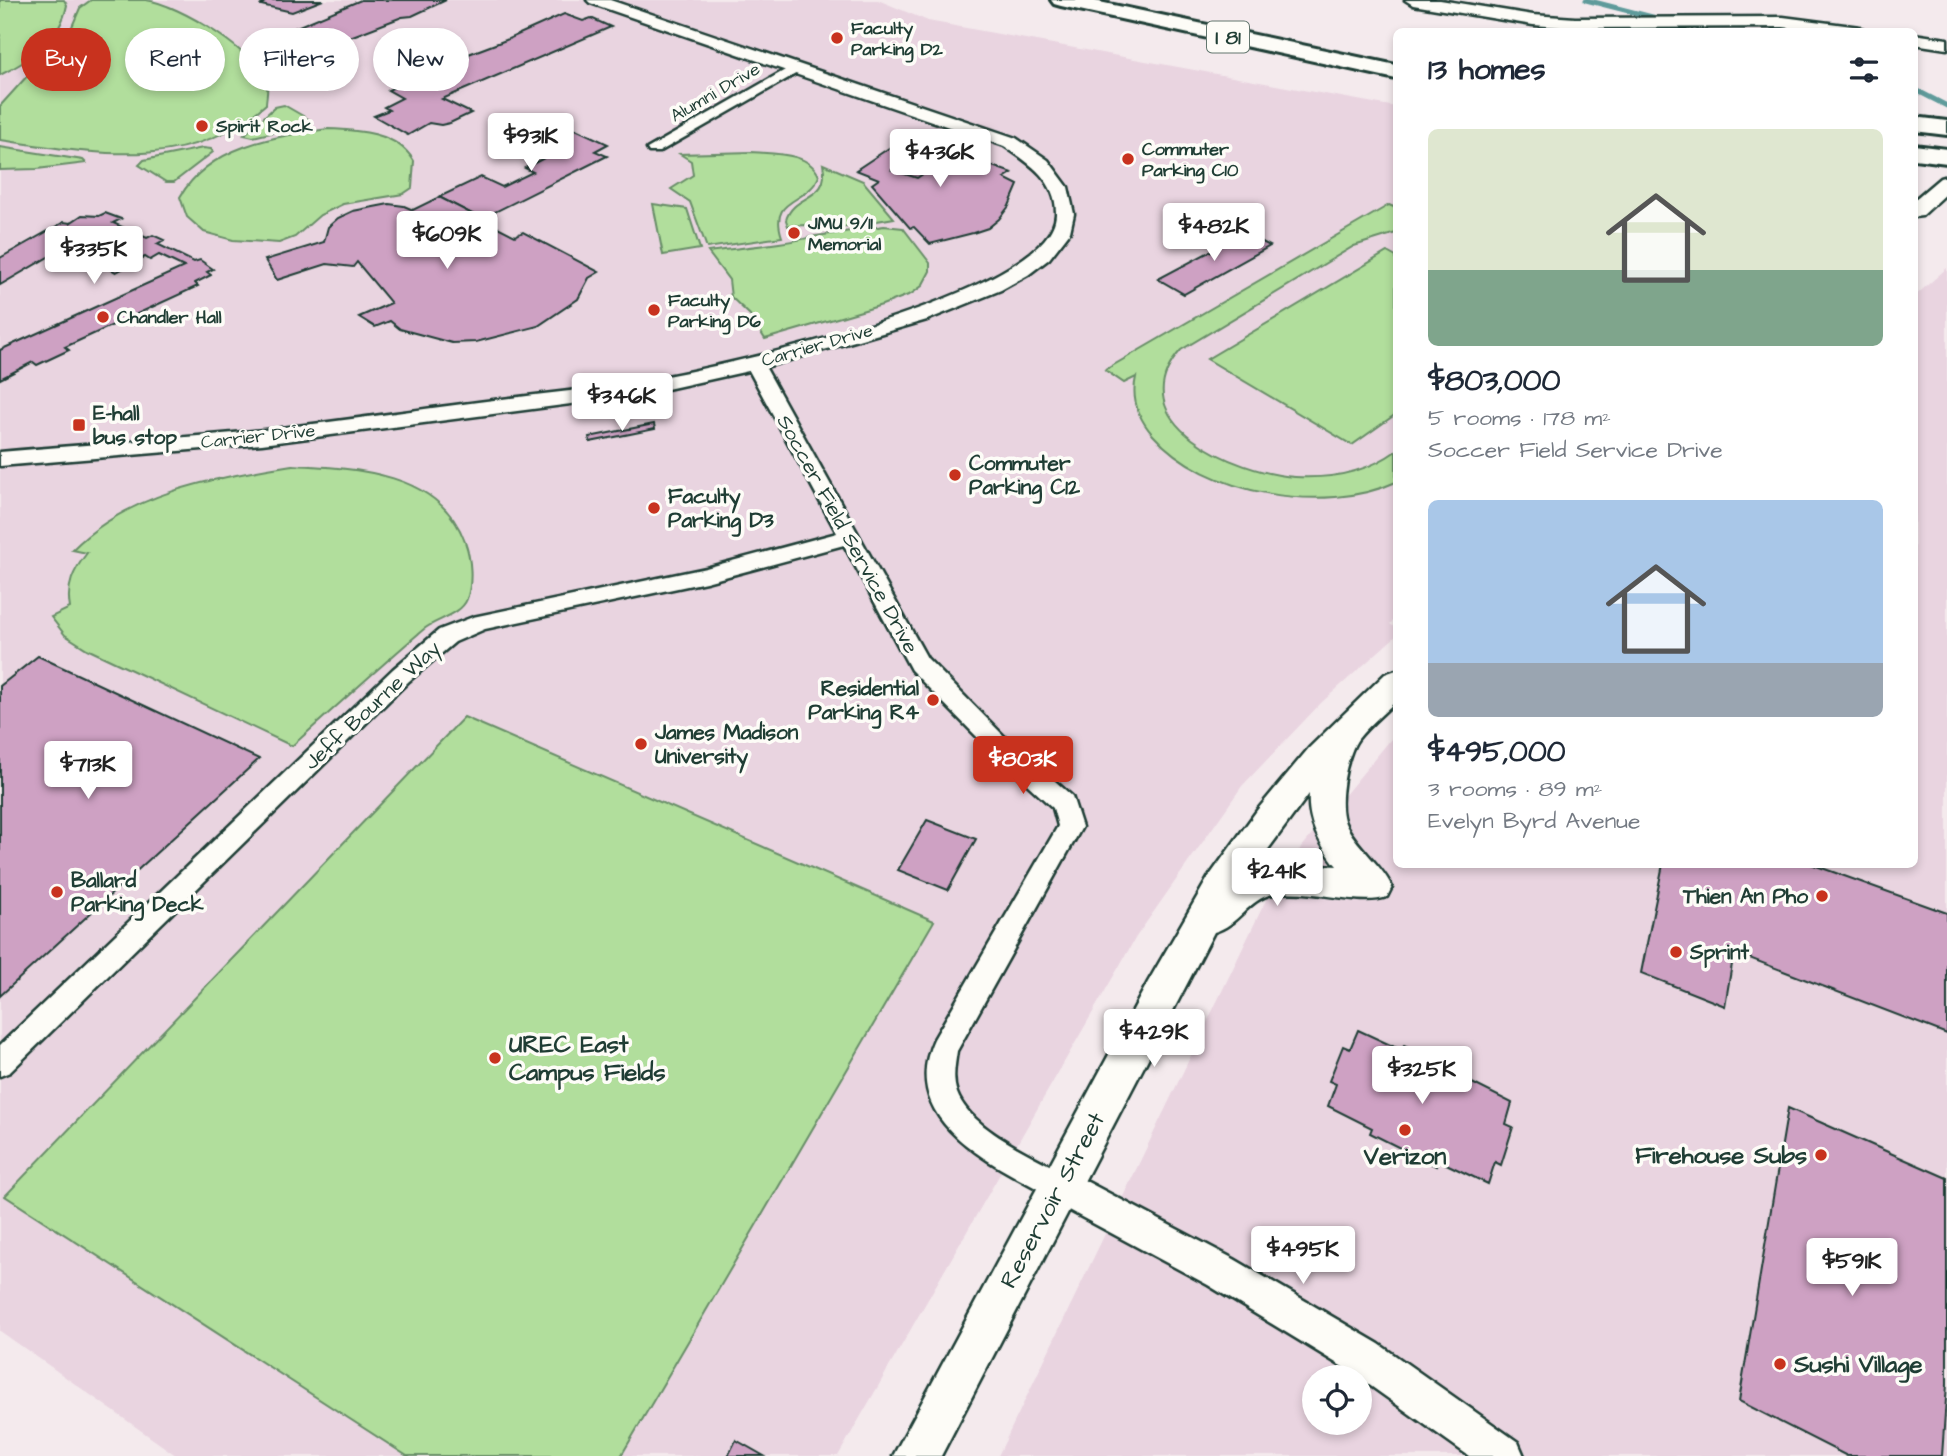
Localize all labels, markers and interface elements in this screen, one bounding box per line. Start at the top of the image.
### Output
place label: Faculty Parking D2 [851,16,944,63]
road number: I 81 [1207,22,1249,52]
chip: Buy [21,28,111,91]
chip: Rent [125,28,225,91]
chip: Filters [239,28,359,91]
chip: New [373,28,469,91]
marker: Faculty Parking D2 [829,30,845,46]
text: 13 homes [1428,49,1545,91]
icon: filters [1845,51,1883,89]
street label: Alumni Drive [666,57,765,128]
place label: Spirit Rock [215,114,314,139]
pin: $931K [482,114,580,173]
marker: Spirit Rock [194,118,210,134]
text: $931K [504,120,558,152]
pin: $436K [891,130,989,189]
text: $436K [906,136,974,168]
place label: Commuter Parking C10 [1142,137,1239,184]
marker: Commuter Parking C10 [1120,151,1136,167]
icon: home [1593,175,1719,301]
pin: $482K [1165,204,1263,263]
text: $482K [1179,210,1249,242]
place label: JMU 9/11 Memorial [807,211,882,257]
pin: $609K [398,212,496,271]
text: $609K [413,218,481,250]
marker: JMU 9/11 Memorial [786,225,802,241]
pin: $335K [45,226,143,286]
text: $335K [61,233,127,265]
place label: Faculty Parking D6 [668,288,762,335]
marker: Faculty Parking D6 [646,302,662,318]
place label: Chandler Hall [117,305,222,330]
marker: Chandler Hall [95,309,111,325]
street label: Carrier Drive [759,318,876,373]
text: $803,000 [1428,360,1560,402]
pin: $346K [573,374,671,433]
text: $346K [588,380,656,412]
place label: E-hall bus stop [93,399,177,453]
text: 5 rooms · 178 m² [1428,402,1611,434]
street label: Soccer Field Service Drive [770,410,925,659]
marker: E-hall bus stop [71,417,87,433]
street label: Carrier Drive [200,418,317,455]
text: Soccer Field Service Drive [1428,434,1723,466]
place label: Commuter Parking C12 [969,449,1081,504]
marker: Commuter Parking C12 [947,467,963,483]
place label: Faculty Parking D3 [668,482,774,537]
marker: Faculty Parking D3 [646,500,662,516]
icon: home [1593,546,1719,672]
street label: Jeff Bourne Way [298,634,449,778]
place label: Residential Parking R4 [808,674,920,729]
marker: Residential Parking R4 [925,692,941,708]
place label: James Madison University [654,718,799,774]
text: $495,000 [1428,731,1566,773]
marker: James Madison University [633,736,649,752]
pin: $803K [974,736,1072,796]
pin: $713K [39,742,137,801]
text: $803K [989,743,1057,775]
text: $713K [60,748,116,780]
text: 3 rooms · 89 m² [1428,773,1602,805]
text: Evelyn Byrd Avenue [1428,805,1640,837]
pin: $241K [1228,848,1326,908]
text: $241K [1248,855,1306,887]
place label: Ballard Parking Deck [71,866,204,921]
place label: Thien An Pho [1682,882,1808,911]
marker: Ballard Parking Deck [49,884,65,900]
marker: Thien An Pho [1814,888,1830,904]
place label: Sprint [1689,938,1749,968]
marker: Sprint [1668,944,1684,960]
pin: $429K [1105,1010,1203,1069]
text: $429K [1120,1016,1188,1048]
place label: UREC East Campus Fields [509,1028,665,1090]
pin: $325K [1373,1046,1471,1106]
marker: UREC East Campus Fields [487,1050,503,1066]
text: $325K [1388,1053,1456,1085]
street label: Reservoir Street [992,1106,1114,1294]
marker: Verizon [1397,1122,1413,1138]
place label: Firehouse Subs [1635,1139,1807,1173]
place label: Verizon [1363,1140,1446,1174]
marker: Firehouse Subs [1813,1147,1829,1163]
pin: $495K [1254,1226,1352,1286]
text: $495K [1267,1233,1339,1265]
pin: $591K [1803,1238,1901,1298]
text: $591K [1822,1245,1882,1277]
place label: Sushi Village [1793,1348,1923,1383]
marker: Sushi Village [1772,1356,1788,1372]
map controls [1302,1365,1372,1435]
button: locate [1302,1365,1372,1435]

